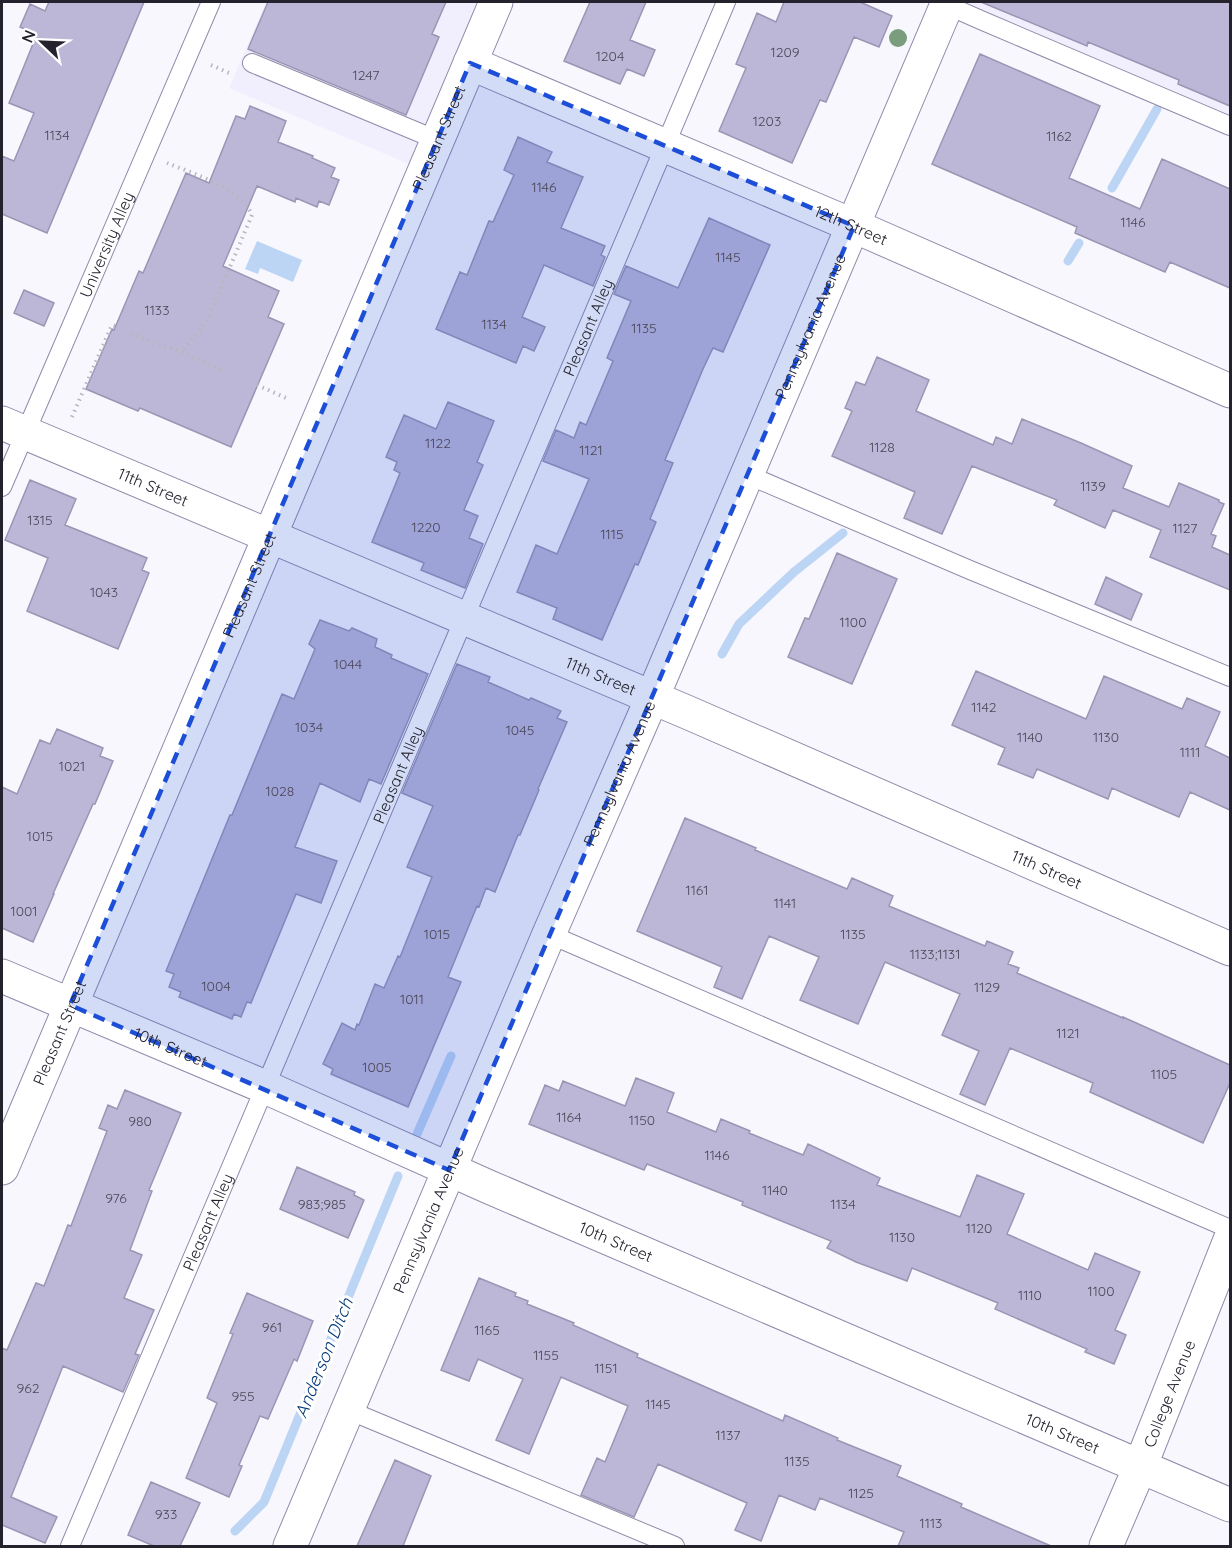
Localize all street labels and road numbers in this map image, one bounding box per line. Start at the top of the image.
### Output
street label: Pleasant Street [407,82,470,193]
street label: University Alley [75,189,138,300]
street label: 12th Street [812,200,891,249]
street label: Pennsylvania Avenue [770,250,850,402]
street label: Pleasant Alley [558,276,617,379]
street label: 11th Street [115,463,191,510]
street label: Pleasant Street [218,530,280,641]
street label: 11th Street [563,652,639,699]
street label: Pennsylvania Avenue [579,697,660,849]
street label: Pleasant Alley [368,723,427,826]
street label: 11th Street [1009,845,1085,893]
street label: Pleasant Street [28,977,90,1088]
street label: 10th Street [131,1023,210,1072]
street label: Pennsylvania Avenue [388,1144,468,1296]
street label: Pleasant Alley [178,1170,237,1274]
street label: 10th Street [576,1217,656,1266]
street label: College Avenue [1139,1337,1199,1450]
street label: 10th Street [1023,1409,1102,1458]

